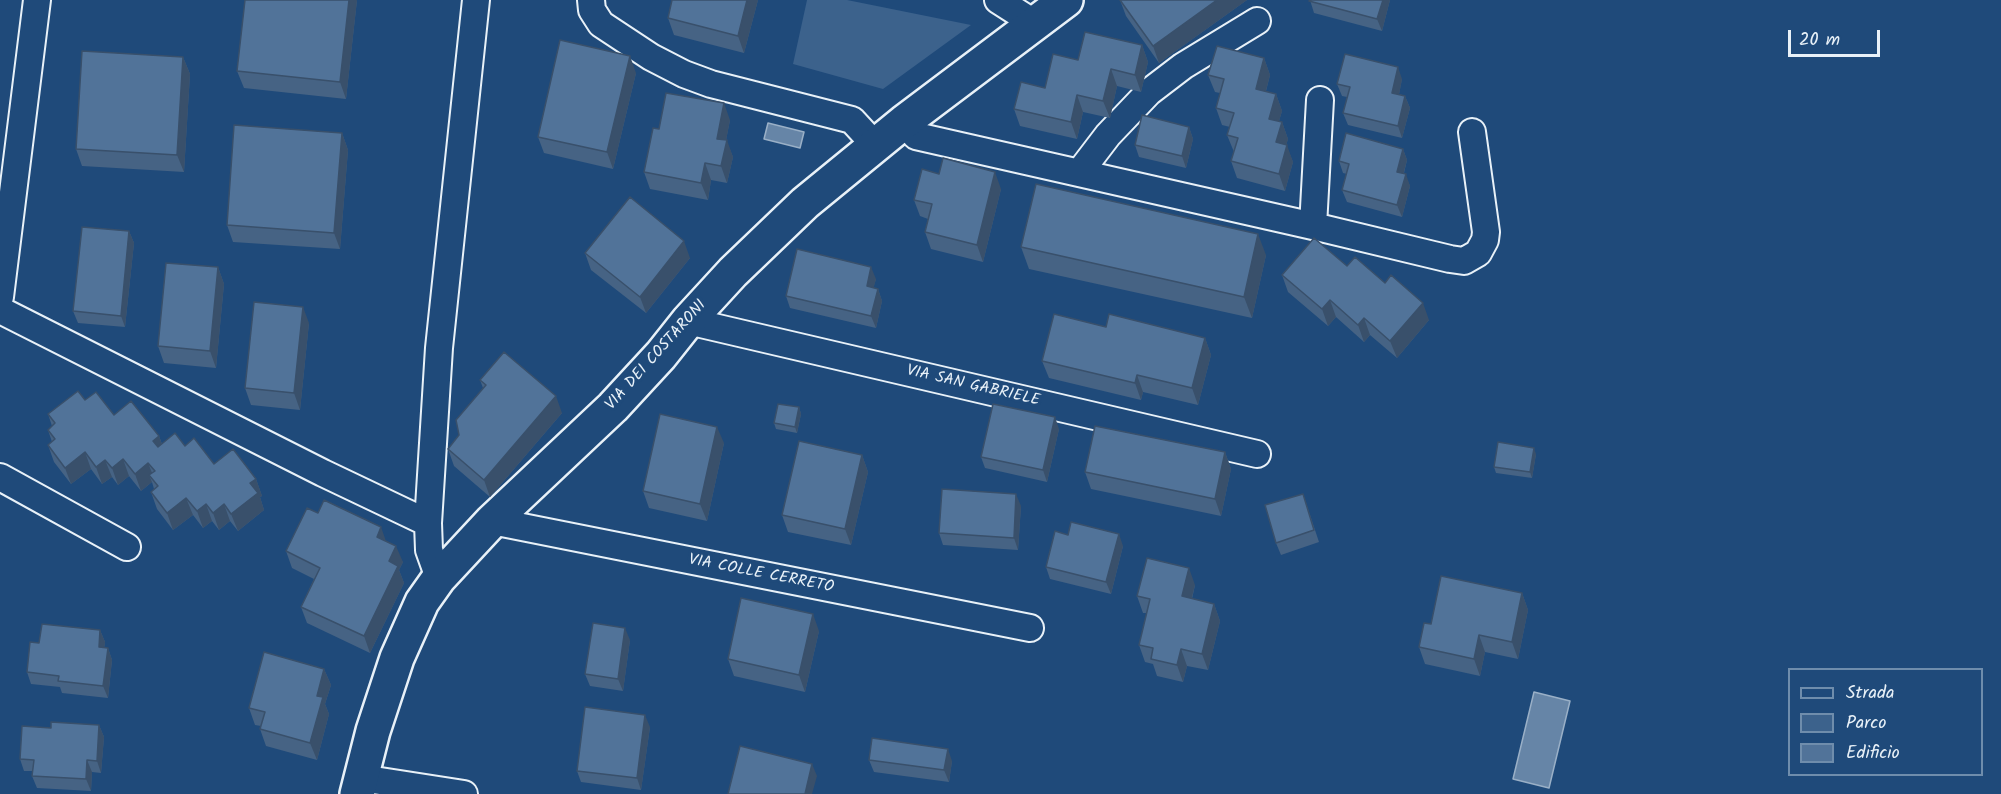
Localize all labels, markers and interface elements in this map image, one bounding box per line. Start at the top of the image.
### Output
scale bar [1791,18,1882,56]
text: 20 m [1799,26,1840,55]
street label: VIA DEI COSTARONI [602,297,712,415]
street label: VIA SAN GABRIELE [904,362,1042,412]
street label: VIA COLLE CERRETO [687,551,835,599]
legend [1788,668,1983,776]
text: Strada [1846,679,1894,708]
text: Parco [1846,709,1886,738]
text: Edificio [1846,739,1900,768]

